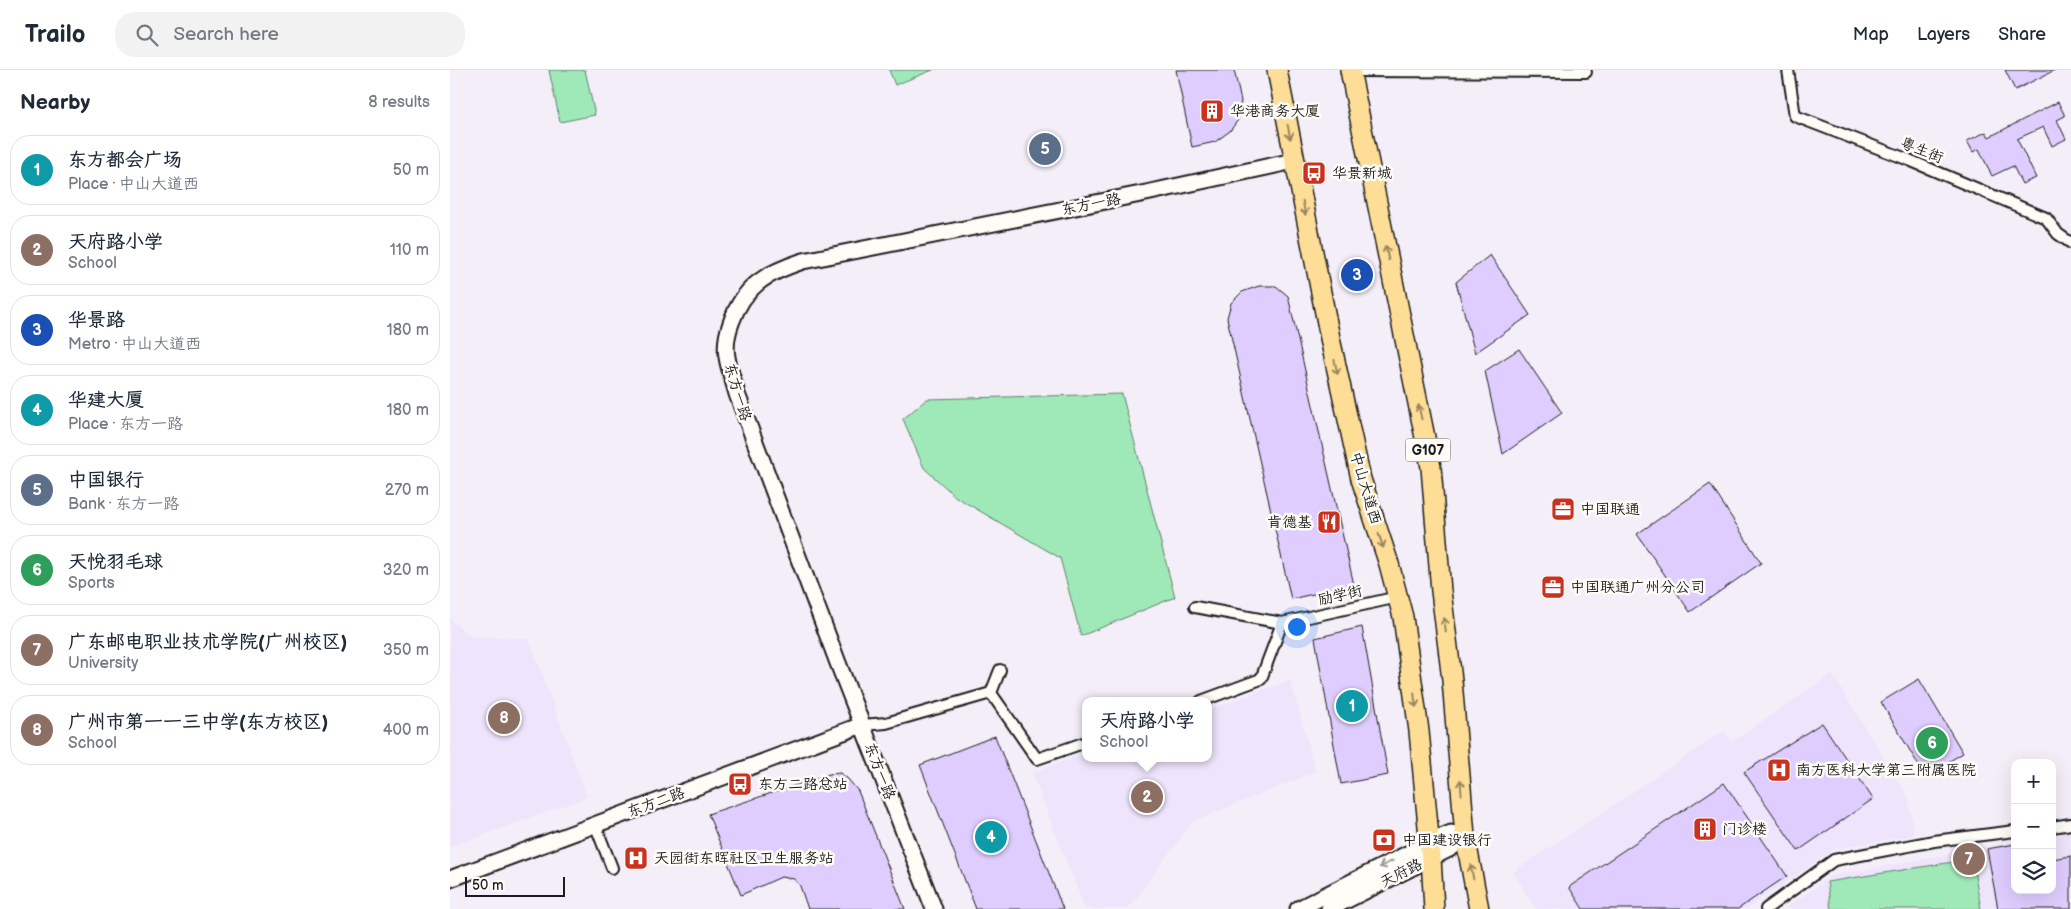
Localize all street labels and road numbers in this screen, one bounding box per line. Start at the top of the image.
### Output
street label: 粤生街 [1897,133,1946,168]
street label: 东方一路 [1060,189,1122,220]
street label: 东方一路 [720,361,755,424]
road number: G107 [1406,438,1450,462]
street label: 中山大道西 [1346,449,1385,527]
street label: 励学街 [1316,581,1364,610]
street label: 东方一路 [860,740,899,803]
street label: 东方二路 [625,783,688,822]
street label: 天府路 [1377,855,1426,892]

